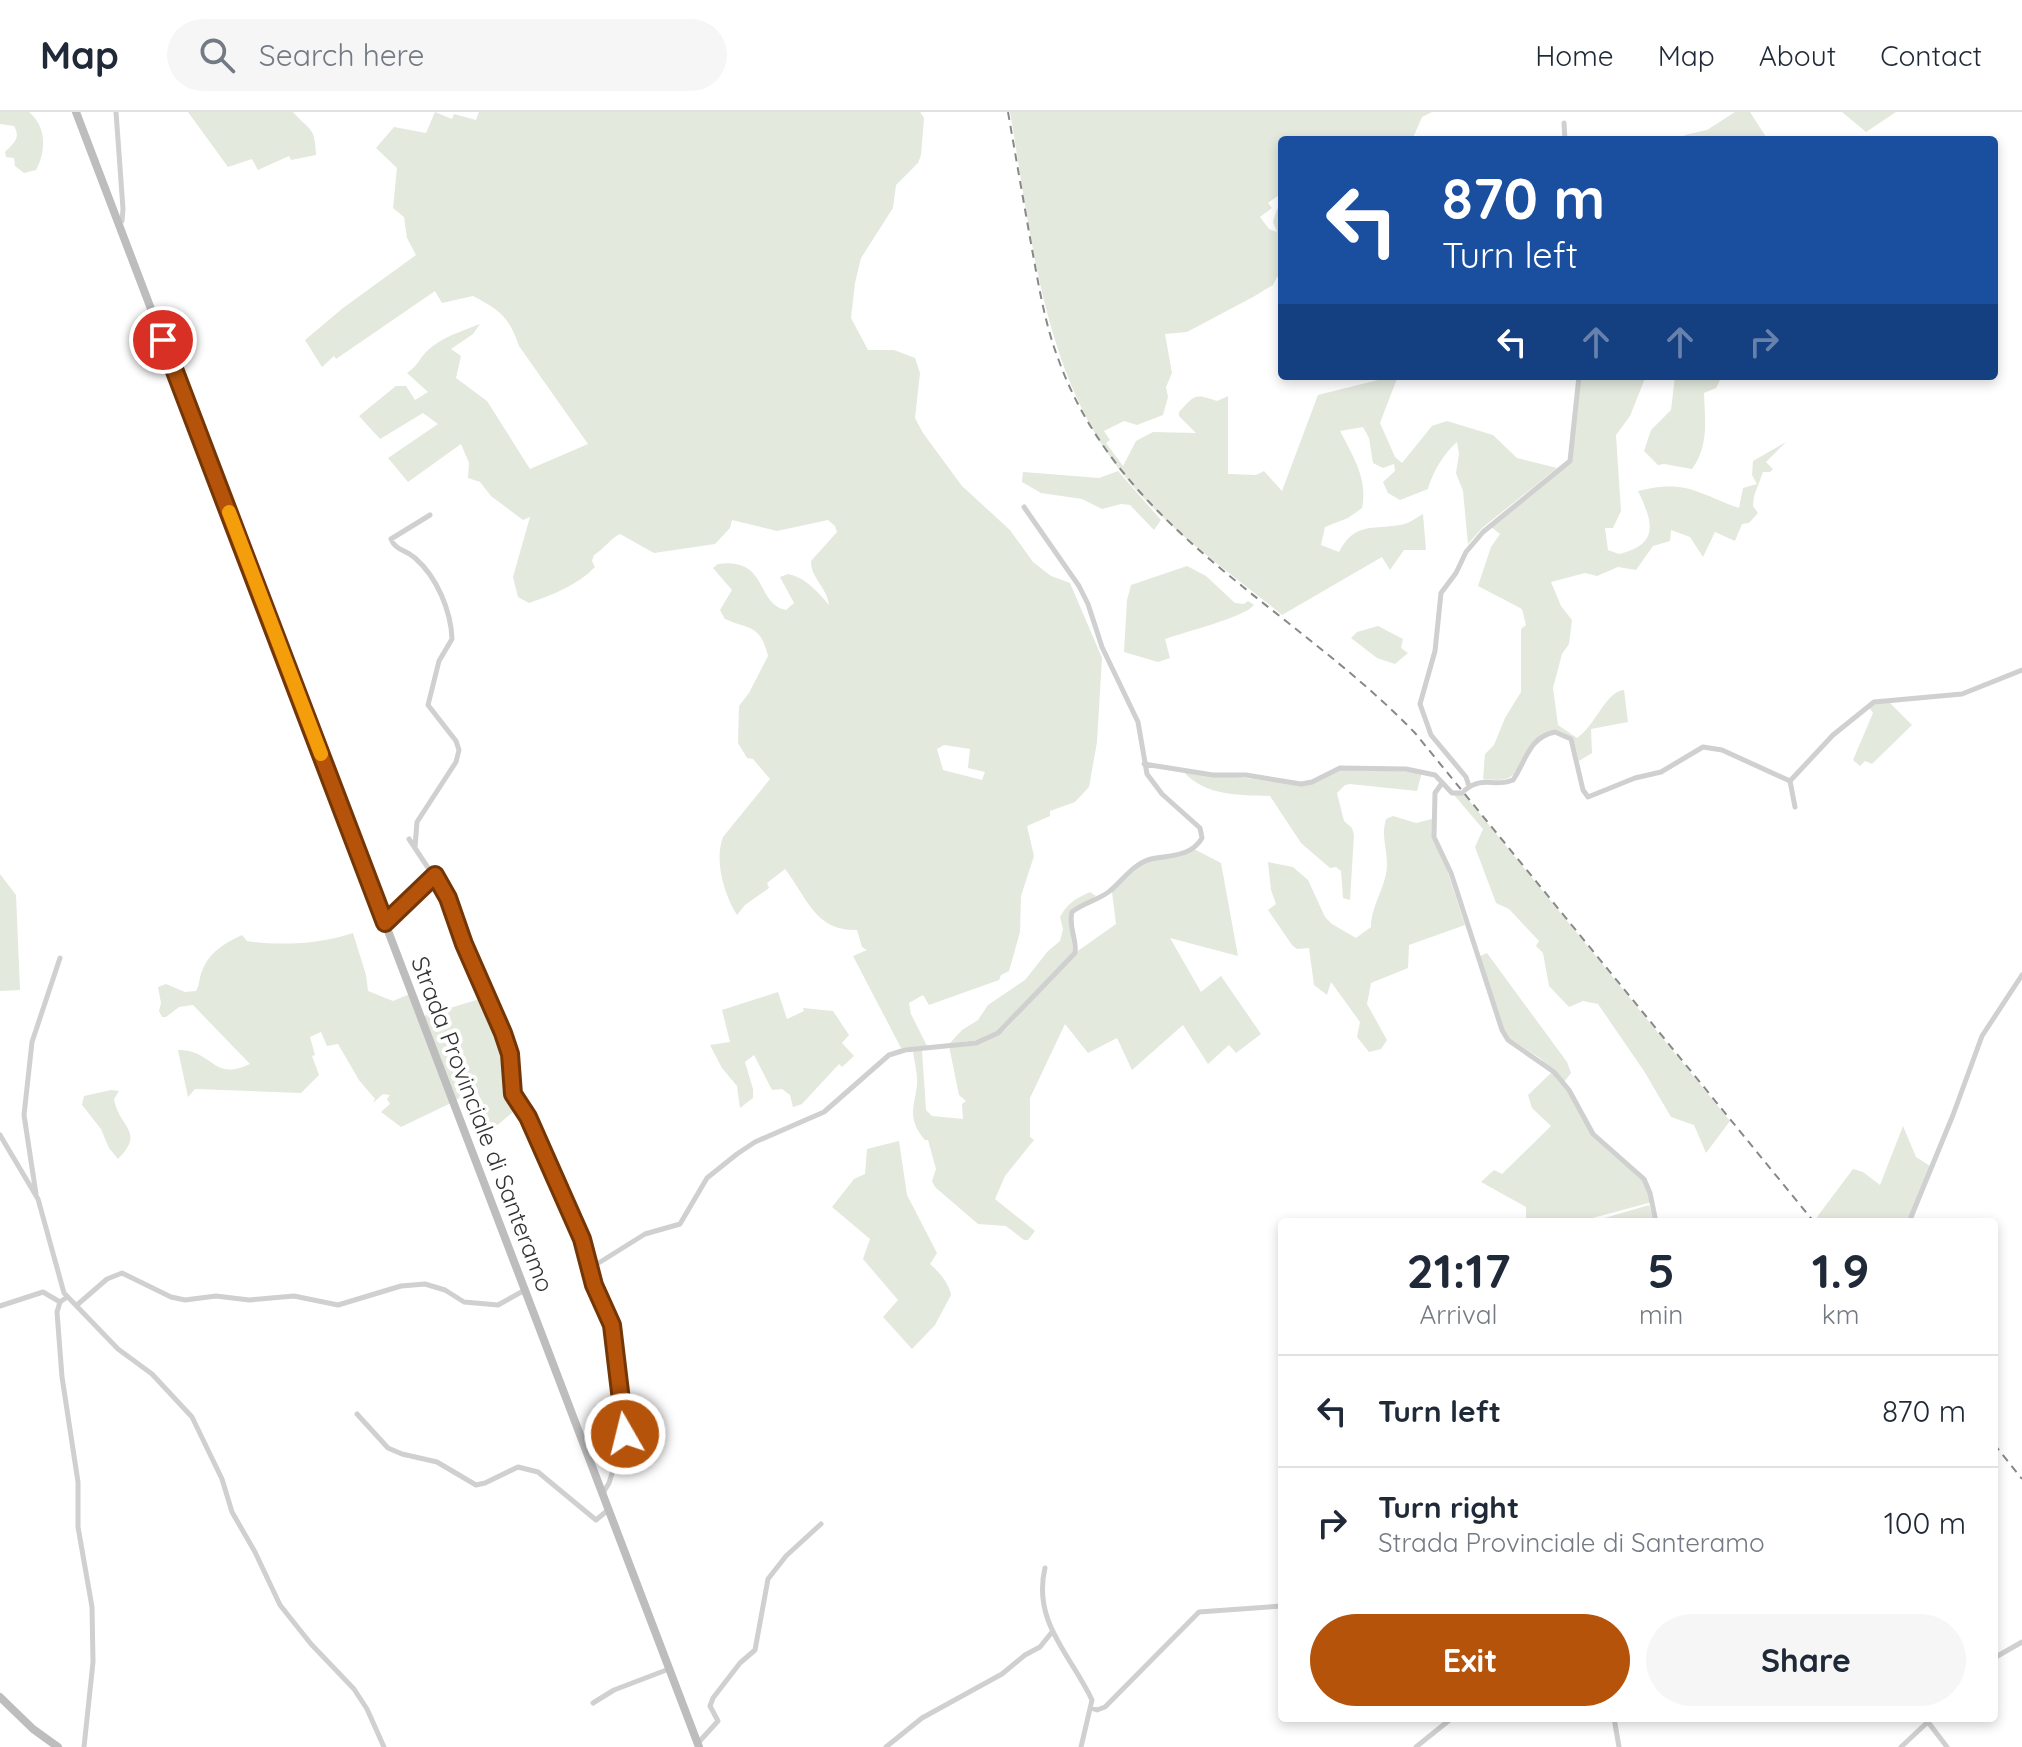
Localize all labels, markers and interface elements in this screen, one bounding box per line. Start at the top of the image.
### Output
search box [167,19,727,91]
text: Map [40,31,119,79]
icon: search [195,33,239,77]
text: Search here [259,36,424,74]
text: Home [1535,38,1614,73]
text: Map [1658,38,1715,73]
text: About [1759,38,1836,73]
text: Contact [1880,38,1982,73]
text: 870 m [1442,163,1605,233]
icon: left [1310,168,1414,272]
text: Turn left [1442,232,1578,277]
pin [129,306,197,374]
icon: arrive [141,318,185,362]
icon: left [1490,320,1534,364]
icon: ahead [1574,320,1618,364]
icon: ahead [1658,320,1702,364]
icon: right [1742,320,1786,364]
street label: Strada Provinciale di Santeramo [405,952,561,1296]
text: 21:17 [1406,1240,1511,1300]
text: 5 [1647,1240,1675,1300]
text: 1.9 [1812,1240,1870,1300]
text: Arrival [1420,1298,1497,1331]
text: min [1639,1298,1683,1331]
text: km [1822,1298,1859,1331]
icon: left [1310,1389,1354,1433]
position arrow [583,1392,667,1476]
text: Turn left [1378,1392,1501,1430]
text: 870 m [1882,1392,1966,1430]
text: Turn right [1378,1488,1519,1526]
icon: right [1310,1501,1354,1545]
text: 100 m [1884,1504,1966,1542]
text: Strada Provinciale di Santeramo [1378,1526,1765,1559]
button: Exit [1310,1614,1630,1706]
button: Share [1646,1614,1966,1706]

